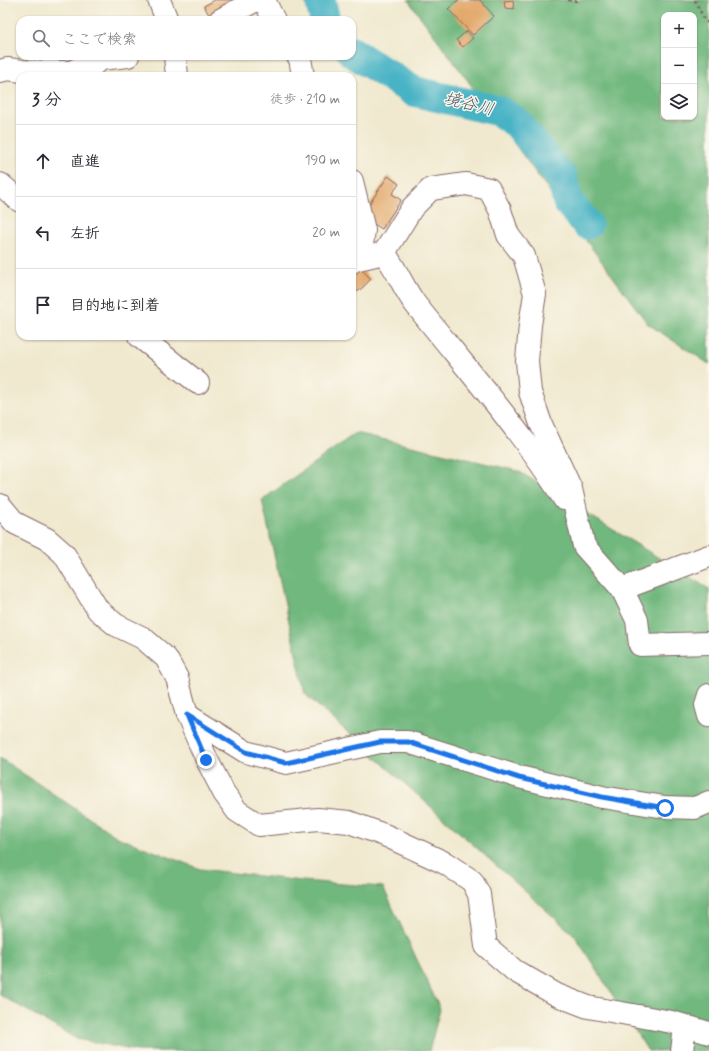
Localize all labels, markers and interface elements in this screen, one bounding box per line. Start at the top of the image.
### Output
map controls [661,12,697,120]
button: + [661,12,697,48]
search box [16,16,356,60]
icon: search [30,27,52,49]
text: ここで検索 [62,30,137,50]
button: − [661,48,697,84]
button: layers [661,84,697,120]
water label: 境谷川 [442,87,496,121]
text: 3 分 [32,89,61,111]
text: 徒歩 · 210 m [270,91,340,108]
icon: ahead [32,150,54,172]
text: 直進 [70,152,100,172]
text: 190 m [305,152,340,169]
icon: left [32,222,54,244]
text: 左折 [70,224,100,244]
text: 20 m [312,224,340,241]
icon: arrive [32,294,54,316]
text: 目的地に到着 [70,296,160,316]
route end [197,751,215,769]
route start [656,799,674,817]

